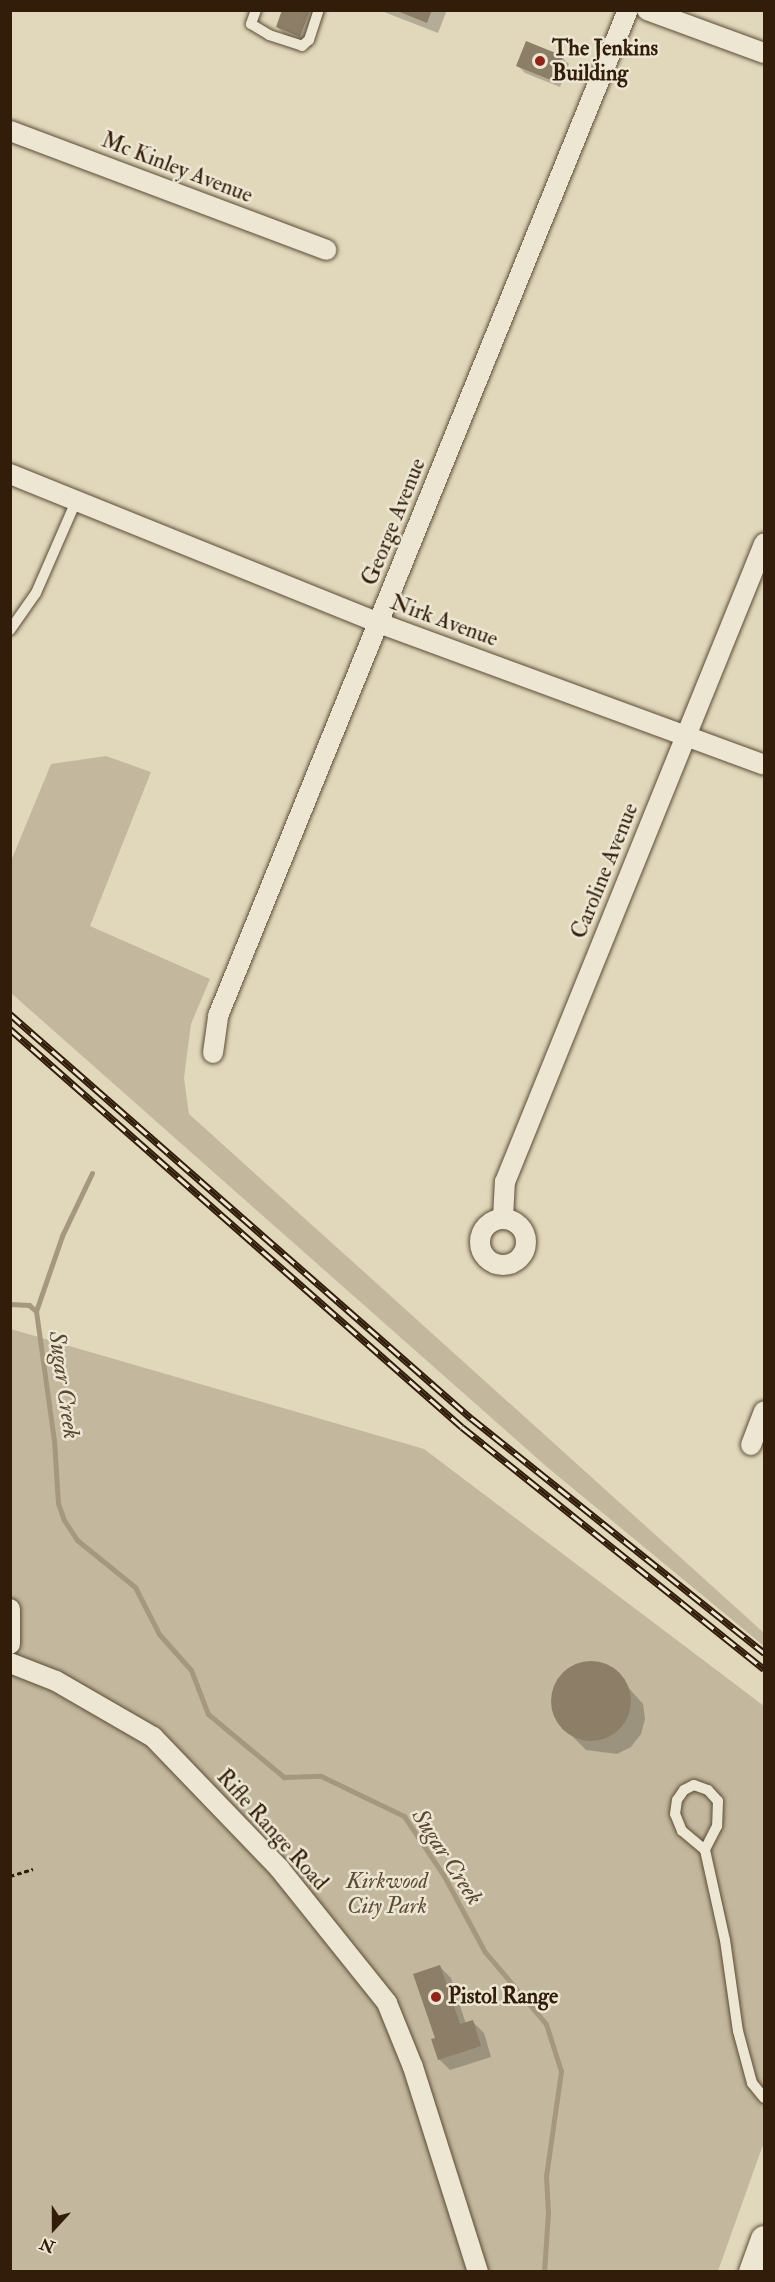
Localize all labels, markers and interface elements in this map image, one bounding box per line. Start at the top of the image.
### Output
place label: The Jenkins Building [552,35,658,86]
marker: The Jenkins Building [533,54,547,68]
street label: Mc Kinley Avenue [98,127,256,209]
street label: George Avenue [357,455,431,589]
street label: Nirk Avenue [387,589,501,653]
street label: Caroline Avenue [566,799,644,943]
water label: Sugar Creek [42,1329,86,1441]
street label: Rifle Range Road [211,1764,333,1896]
water label: Sugar Creek [405,1804,489,1910]
park label: Kirkwood City Park [346,1868,428,1920]
place label: Pistol Range [448,1984,558,2010]
marker: Pistol Range [429,1990,443,2004]
north arrow [24,2198,84,2258]
text: N [37,2233,58,2257]

